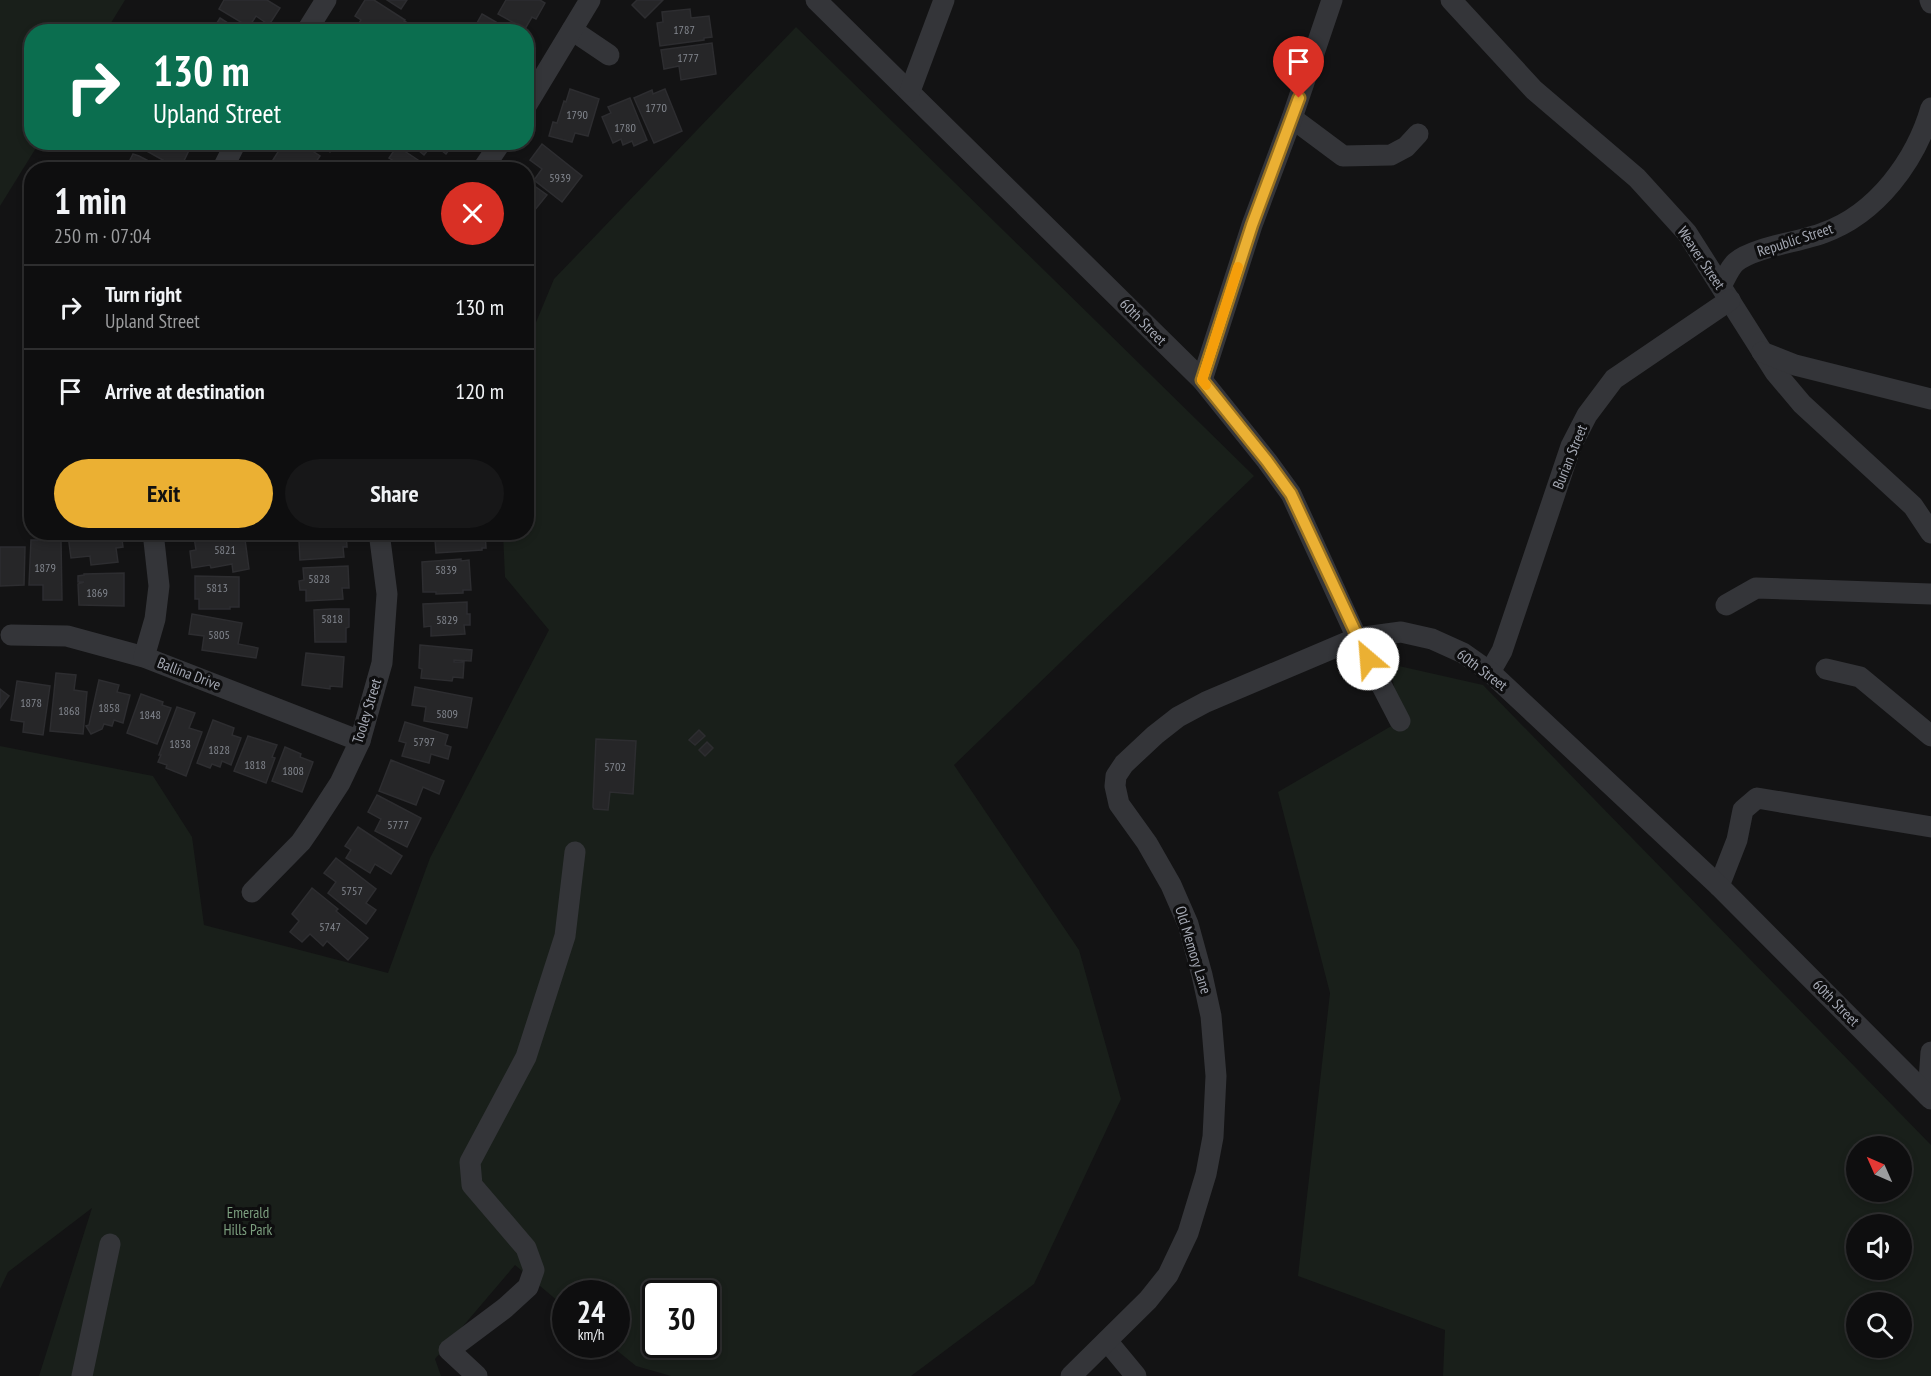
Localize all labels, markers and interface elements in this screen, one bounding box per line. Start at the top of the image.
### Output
house number: 1787 [673,22,695,37]
pin [1273,36,1324,98]
text: 130 m [153,43,250,98]
icon: arrive [1282,45,1315,78]
icon: right [54,48,132,126]
house number: 1777 [677,50,699,65]
text: Upland Street [153,96,281,130]
house number: 1770 [645,100,667,115]
house number: 1790 [566,107,588,122]
house number: 1780 [614,120,636,135]
house number: 5939 [549,170,571,185]
text: 1 min [54,177,127,224]
button: close [441,182,504,245]
street label: Republic Street [1755,218,1835,261]
text: 250 m · 07:04 [54,223,151,249]
street label: Weaver Street [1673,223,1729,293]
text: Turn right [105,280,182,308]
icon: right [54,291,87,324]
text: 130 m [455,293,504,321]
street label: 60th Street [1116,294,1171,349]
text: Upland Street [105,308,200,334]
icon: arrive [54,375,87,408]
text: Arrive at destination [105,377,265,405]
text: 120 m [455,377,504,405]
street label: Burian Street [1548,422,1591,492]
button: Exit [54,459,273,528]
button: Share [285,459,504,528]
house number: 5821 [214,542,236,557]
house number: 1879 [34,560,56,575]
house number: 5839 [435,562,457,577]
house number: 5828 [308,571,330,586]
house number: 5813 [206,580,228,595]
house number: 1869 [86,585,108,600]
house number: 5818 [321,611,343,626]
house number: 5829 [436,612,458,627]
house number: 5805 [208,627,230,642]
position arrow [1336,627,1400,691]
street label: 60th Street [1453,644,1511,695]
street label: Ballina Drive [155,653,224,694]
street label: Tooley Street [348,676,385,746]
house number: 1878 [20,695,42,710]
house number: 1858 [98,700,120,715]
house number: 1868 [58,703,80,718]
house number: 5809 [436,706,458,721]
house number: 1848 [139,707,161,722]
house number: 5797 [413,734,435,749]
house number: 1838 [169,736,191,751]
house number: 1828 [208,742,230,757]
house number: 1818 [244,757,266,772]
house number: 5702 [604,759,626,774]
house number: 1808 [282,763,304,778]
house number: 5777 [387,817,409,832]
house number: 5757 [341,883,363,898]
street label: Old Memory Lane [1171,904,1216,996]
house number: 5747 [319,919,341,934]
street label: 60th Street [1809,975,1864,1030]
north arrow [1846,1136,1912,1202]
map controls [1846,1136,1912,1358]
park label: Emerald Hills Park [224,1203,273,1239]
button: sound [1846,1214,1912,1280]
speed limit sign: 30 [642,1280,720,1358]
text: 24 [577,1292,605,1331]
button: search [1846,1292,1912,1358]
text: km/h [578,1325,604,1344]

